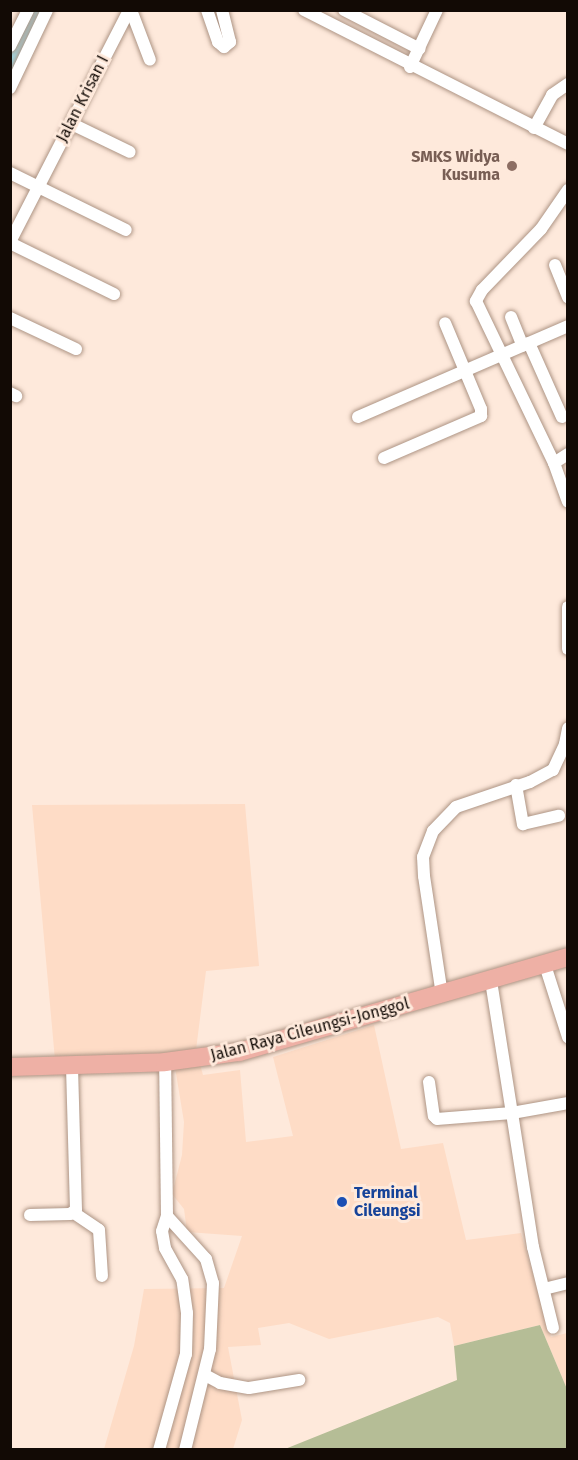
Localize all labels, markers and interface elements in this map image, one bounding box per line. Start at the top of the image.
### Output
street label: Jalan Krisan I [53,52,113,146]
place label: SMKS Widya Kusuma [411,147,500,185]
marker: SMKS Widya Kusuma [505,159,519,173]
street label: Jalan Raya Cileungsi-Jonggol [209,994,411,1066]
place label: Terminal Cileungsi [354,1183,421,1221]
marker: Terminal Cileungsi [335,1195,349,1209]

